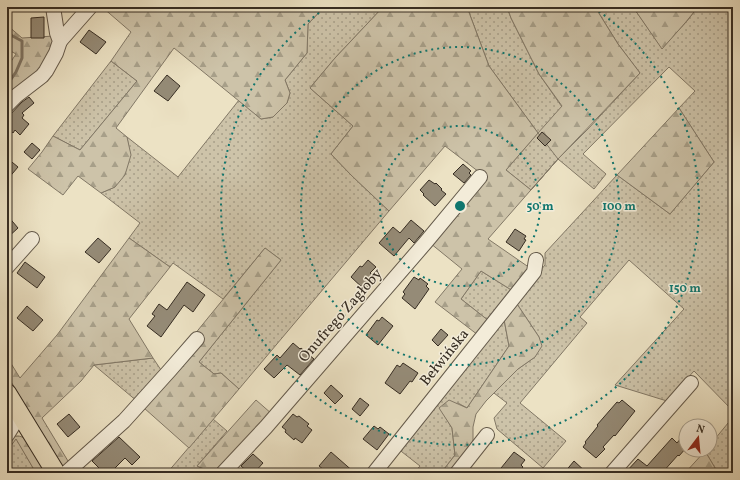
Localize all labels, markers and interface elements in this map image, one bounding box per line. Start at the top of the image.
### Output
centre of rings [453,199,467,213]
text: 50 m [526,199,554,215]
text: 100 m [602,199,636,215]
street label: Onufrego Zagłoby [294,264,388,368]
text: 150 m [669,281,701,297]
street label: Bełwińska [416,325,475,391]
north arrow [678,418,718,458]
text: N [694,422,706,438]

